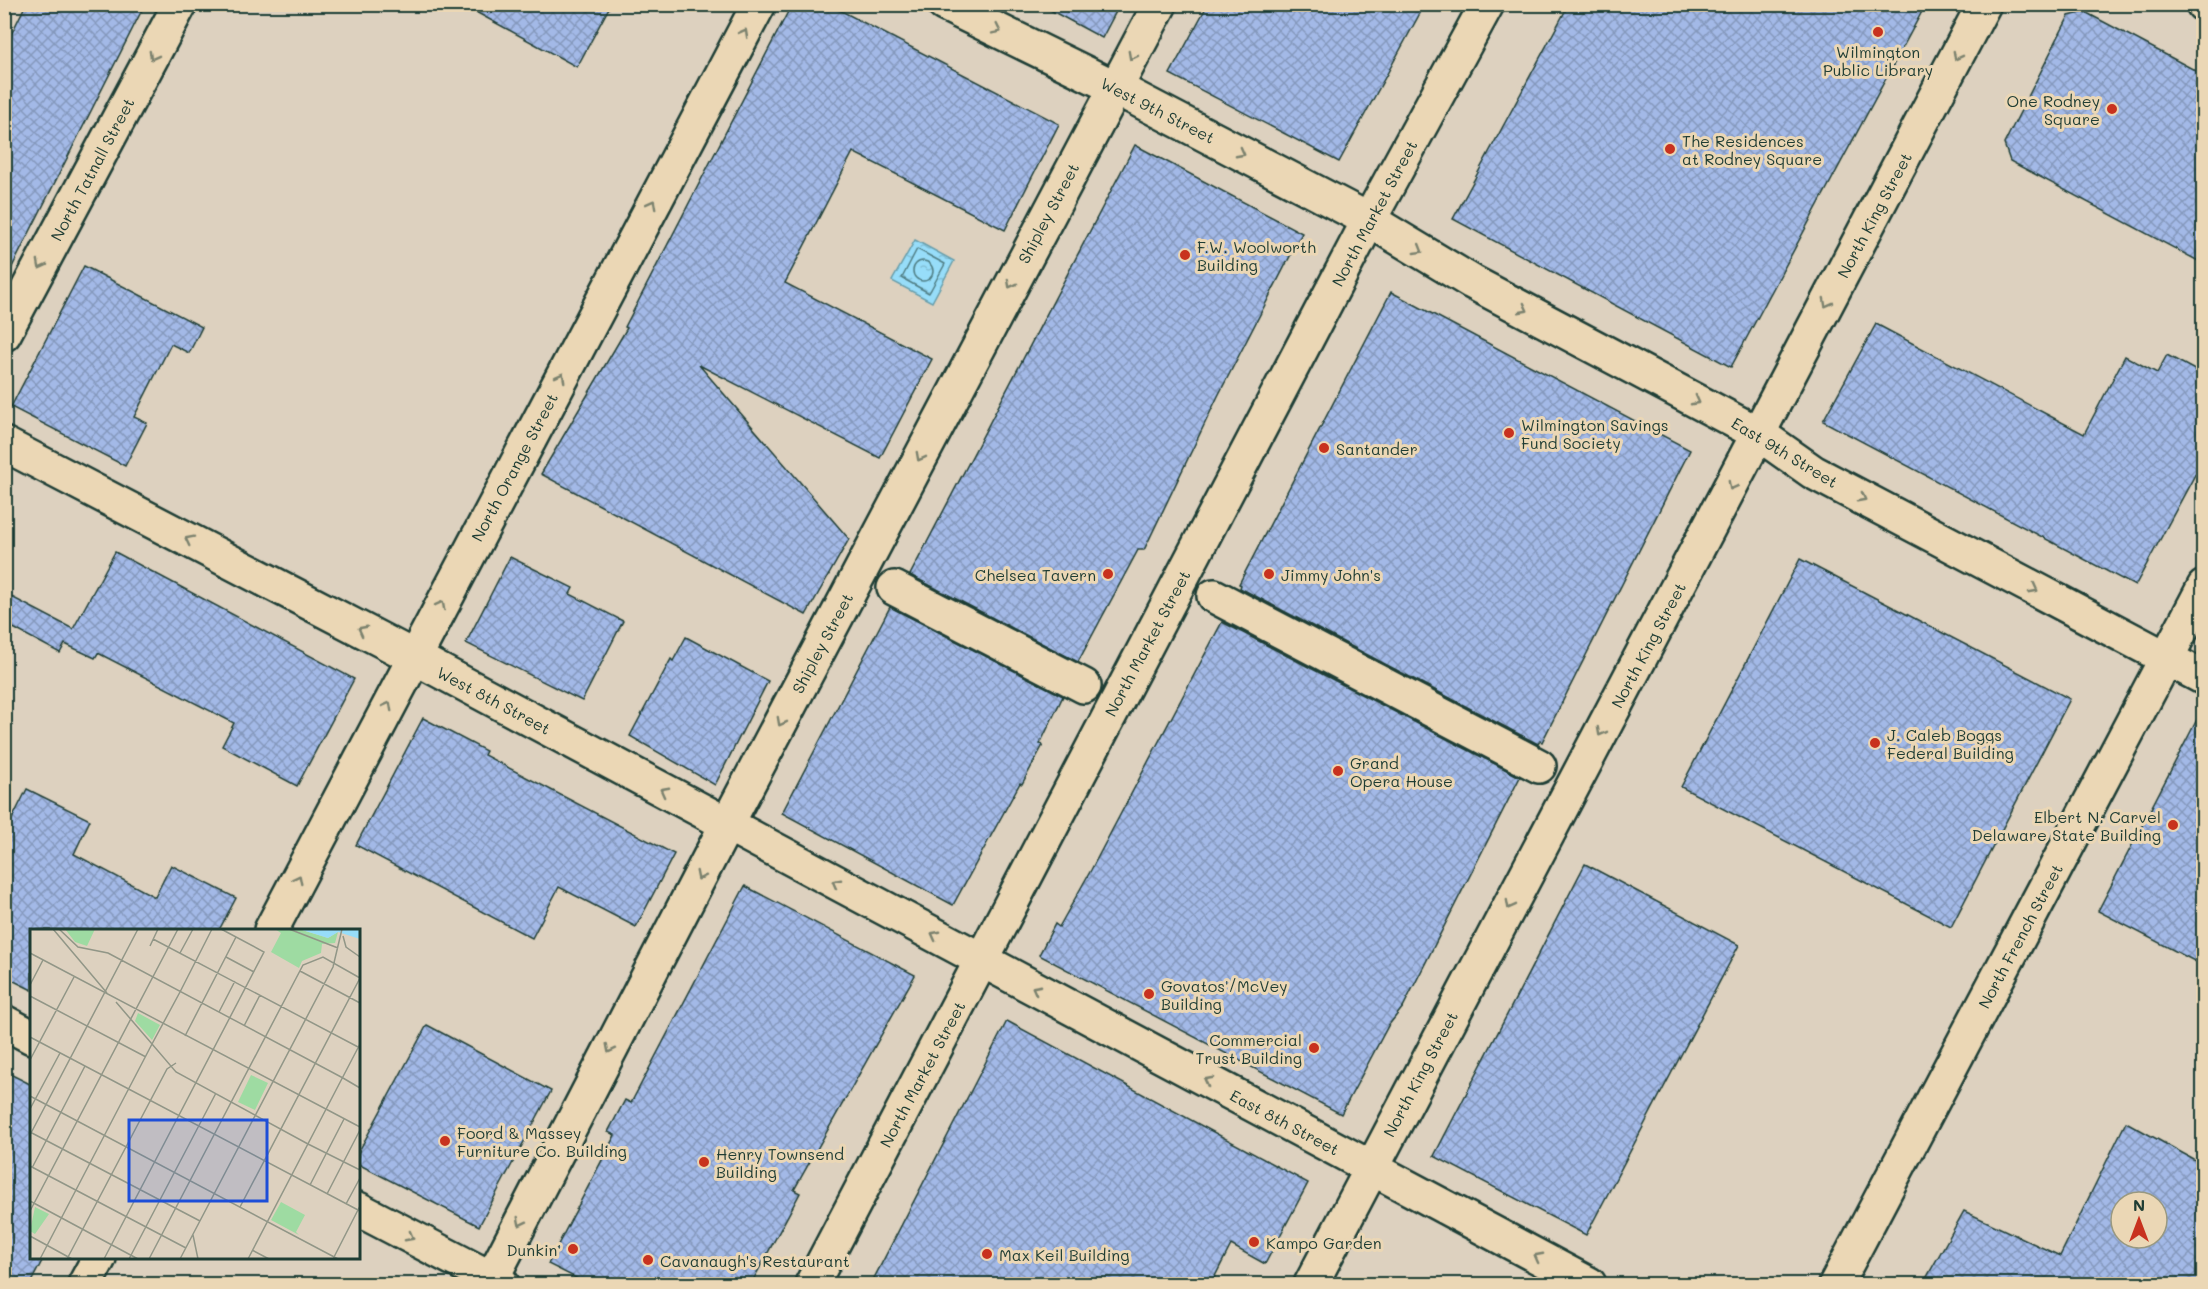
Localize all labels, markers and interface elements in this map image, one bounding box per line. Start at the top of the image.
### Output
one-way arrow [990,23,1001,35]
marker: Wilmington Public Library [1871,25,1885,39]
one-way arrow [737,28,748,39]
place label: Wilmington Public Library [1823,41,1933,80]
one-way arrow [149,50,160,60]
one-way arrow [1128,50,1139,60]
one-way arrow [1953,50,1964,61]
street label: West 9th Street [1097,72,1219,148]
place label: One Rodney Square [2006,90,2100,129]
street label: North Tatnall Street [45,94,139,244]
marker: One Rodney Square [2105,102,2119,116]
place label: The Residences at Rodney Square [1682,130,1822,169]
street label: North Market Street [1327,136,1421,290]
marker: The Residences at Rodney Square [1663,142,1677,156]
one-way arrow [1234,146,1245,157]
street label: North King Street [1832,149,1916,281]
street label: Shipley Street [1013,159,1083,267]
one-way arrow [645,200,656,211]
place label: F.W. Woolworth Building [1197,236,1316,275]
one-way arrow [1413,243,1423,255]
marker: F.W. Woolworth Building [1178,248,1192,262]
one-way arrow [37,259,48,270]
one-way arrow [1007,278,1018,288]
one-way arrow [1823,297,1835,308]
one-way arrow [1518,302,1528,313]
one-way arrow [554,373,565,383]
street label: North Orange Street [466,389,562,545]
one-way arrow [1690,394,1701,405]
street label: East 9th Street [1728,412,1842,492]
place label: Wilmington Savings Fund Society [1521,414,1669,453]
marker: Wilmington Savings Fund Society [1502,426,1516,440]
place label: Santander [1336,438,1418,459]
marker: Santander [1317,441,1331,455]
one-way arrow [916,450,927,461]
one-way arrow [1728,479,1739,490]
one-way arrow [1856,491,1866,502]
one-way arrow [185,536,195,547]
place label: Chelsea Tavern [975,564,1096,585]
place label: Jimmy John's [1281,564,1381,585]
street label: North Market Street [1100,566,1194,720]
marker: Chelsea Tavern [1101,567,1115,581]
marker: Jimmy John's [1262,567,1276,581]
street label: North King Street [1606,579,1690,711]
one-way arrow [2028,582,2038,593]
street label: Shipley Street [787,589,857,697]
one-way arrow [434,601,445,612]
one-way arrow [358,626,368,637]
street label: West 8th Street [434,661,554,739]
one-way arrow [381,702,392,712]
one-way arrow [776,716,788,727]
place label: J. Caleb Boggs Federal Building [1887,724,2014,763]
one-way arrow [1597,726,1608,736]
marker: J. Caleb Boggs Federal Building [1868,736,1882,750]
place label: Grand Opera House [1350,752,1453,791]
marker: Grand Opera House [1331,764,1345,778]
one-way arrow [660,787,671,798]
place label: Elbert N. Carvel Delaware State Building [1972,806,2161,845]
marker: Elbert N. Carvel Delaware State Building [2166,818,2180,832]
street label: North French Street [1973,860,2067,1012]
one-way arrow [696,870,707,880]
one-way arrow [291,874,302,885]
one-way arrow [832,879,843,890]
one-way arrow [1506,898,1517,909]
inset map [30,929,360,1259]
one-way arrow [930,931,941,942]
place label: Govatos'/McVey Building [1161,975,1288,1014]
one-way arrow [1032,985,1042,996]
marker: Govatos'/McVey Building [1142,987,1156,1001]
street label: North Market Street [875,997,969,1151]
street label: North King Street [1378,1008,1462,1140]
place label: Commercial Trust Building [1196,1029,1302,1068]
marker: Commercial Trust Building [1307,1041,1321,1055]
one-way arrow [606,1043,618,1054]
one-way arrow [1204,1077,1214,1088]
street label: East 8th Street [1227,1084,1343,1160]
place label: Foord & Massey Furniture Co. Building [457,1122,627,1161]
marker: Foord & Massey Furniture Co. Building [438,1134,452,1148]
place label: Henry Townsend Building [716,1143,844,1182]
marker: Henry Townsend Building [697,1155,711,1169]
north arrow [2109,1190,2169,1250]
text: N [2133,1194,2145,1215]
one-way arrow [517,1216,528,1227]
one-way arrow [404,1229,415,1241]
place label: Kampo Garden [1266,1232,1382,1253]
marker: Kampo Garden [1247,1235,1261,1249]
place label: Dunkin' [507,1239,561,1260]
marker: Dunkin' [566,1242,580,1256]
place label: Max Keil Building [999,1244,1129,1265]
marker: Max Keil Building [980,1247,994,1261]
place label: Cavanaugh's Restaurant [660,1250,850,1271]
marker: Cavanaugh's Restaurant [641,1253,655,1267]
one-way arrow [1533,1253,1544,1264]

